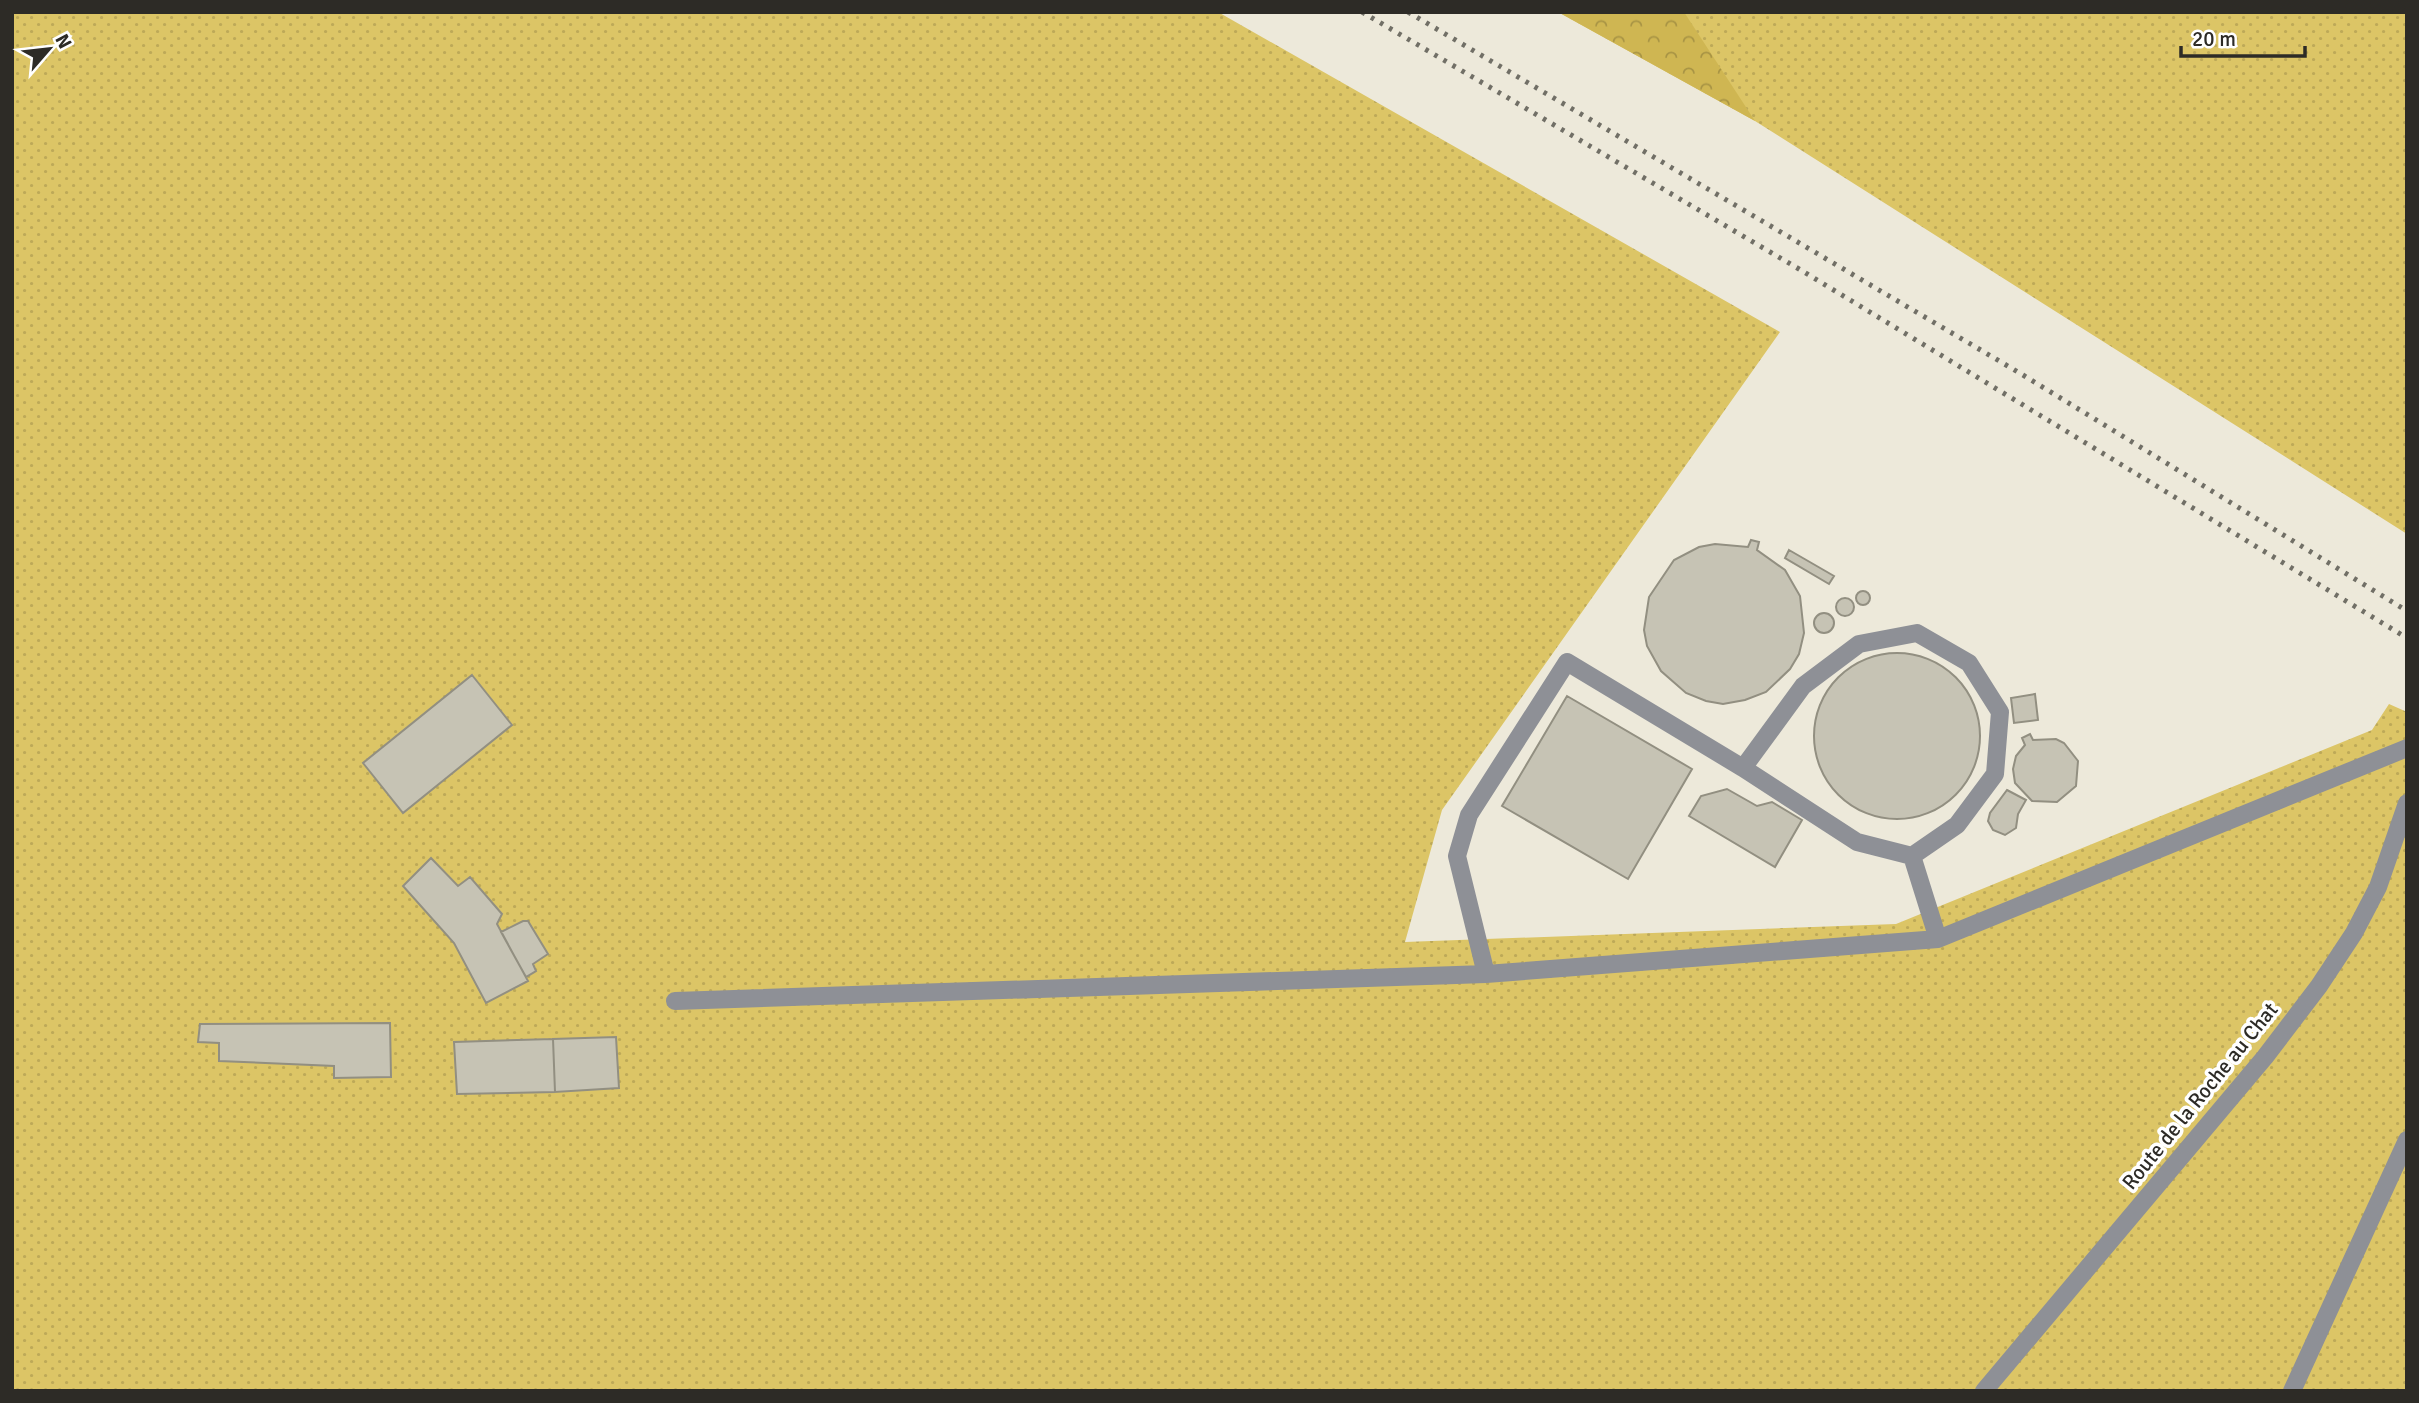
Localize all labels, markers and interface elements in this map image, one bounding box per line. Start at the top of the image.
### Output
north arrow [14,14,84,84]
scale bar [2181,14,2305,58]
text: 20 m [2192,26,2236,52]
text: N [49,30,77,53]
street label: Route de la Roche au Chat [2117,997,2283,1195]

